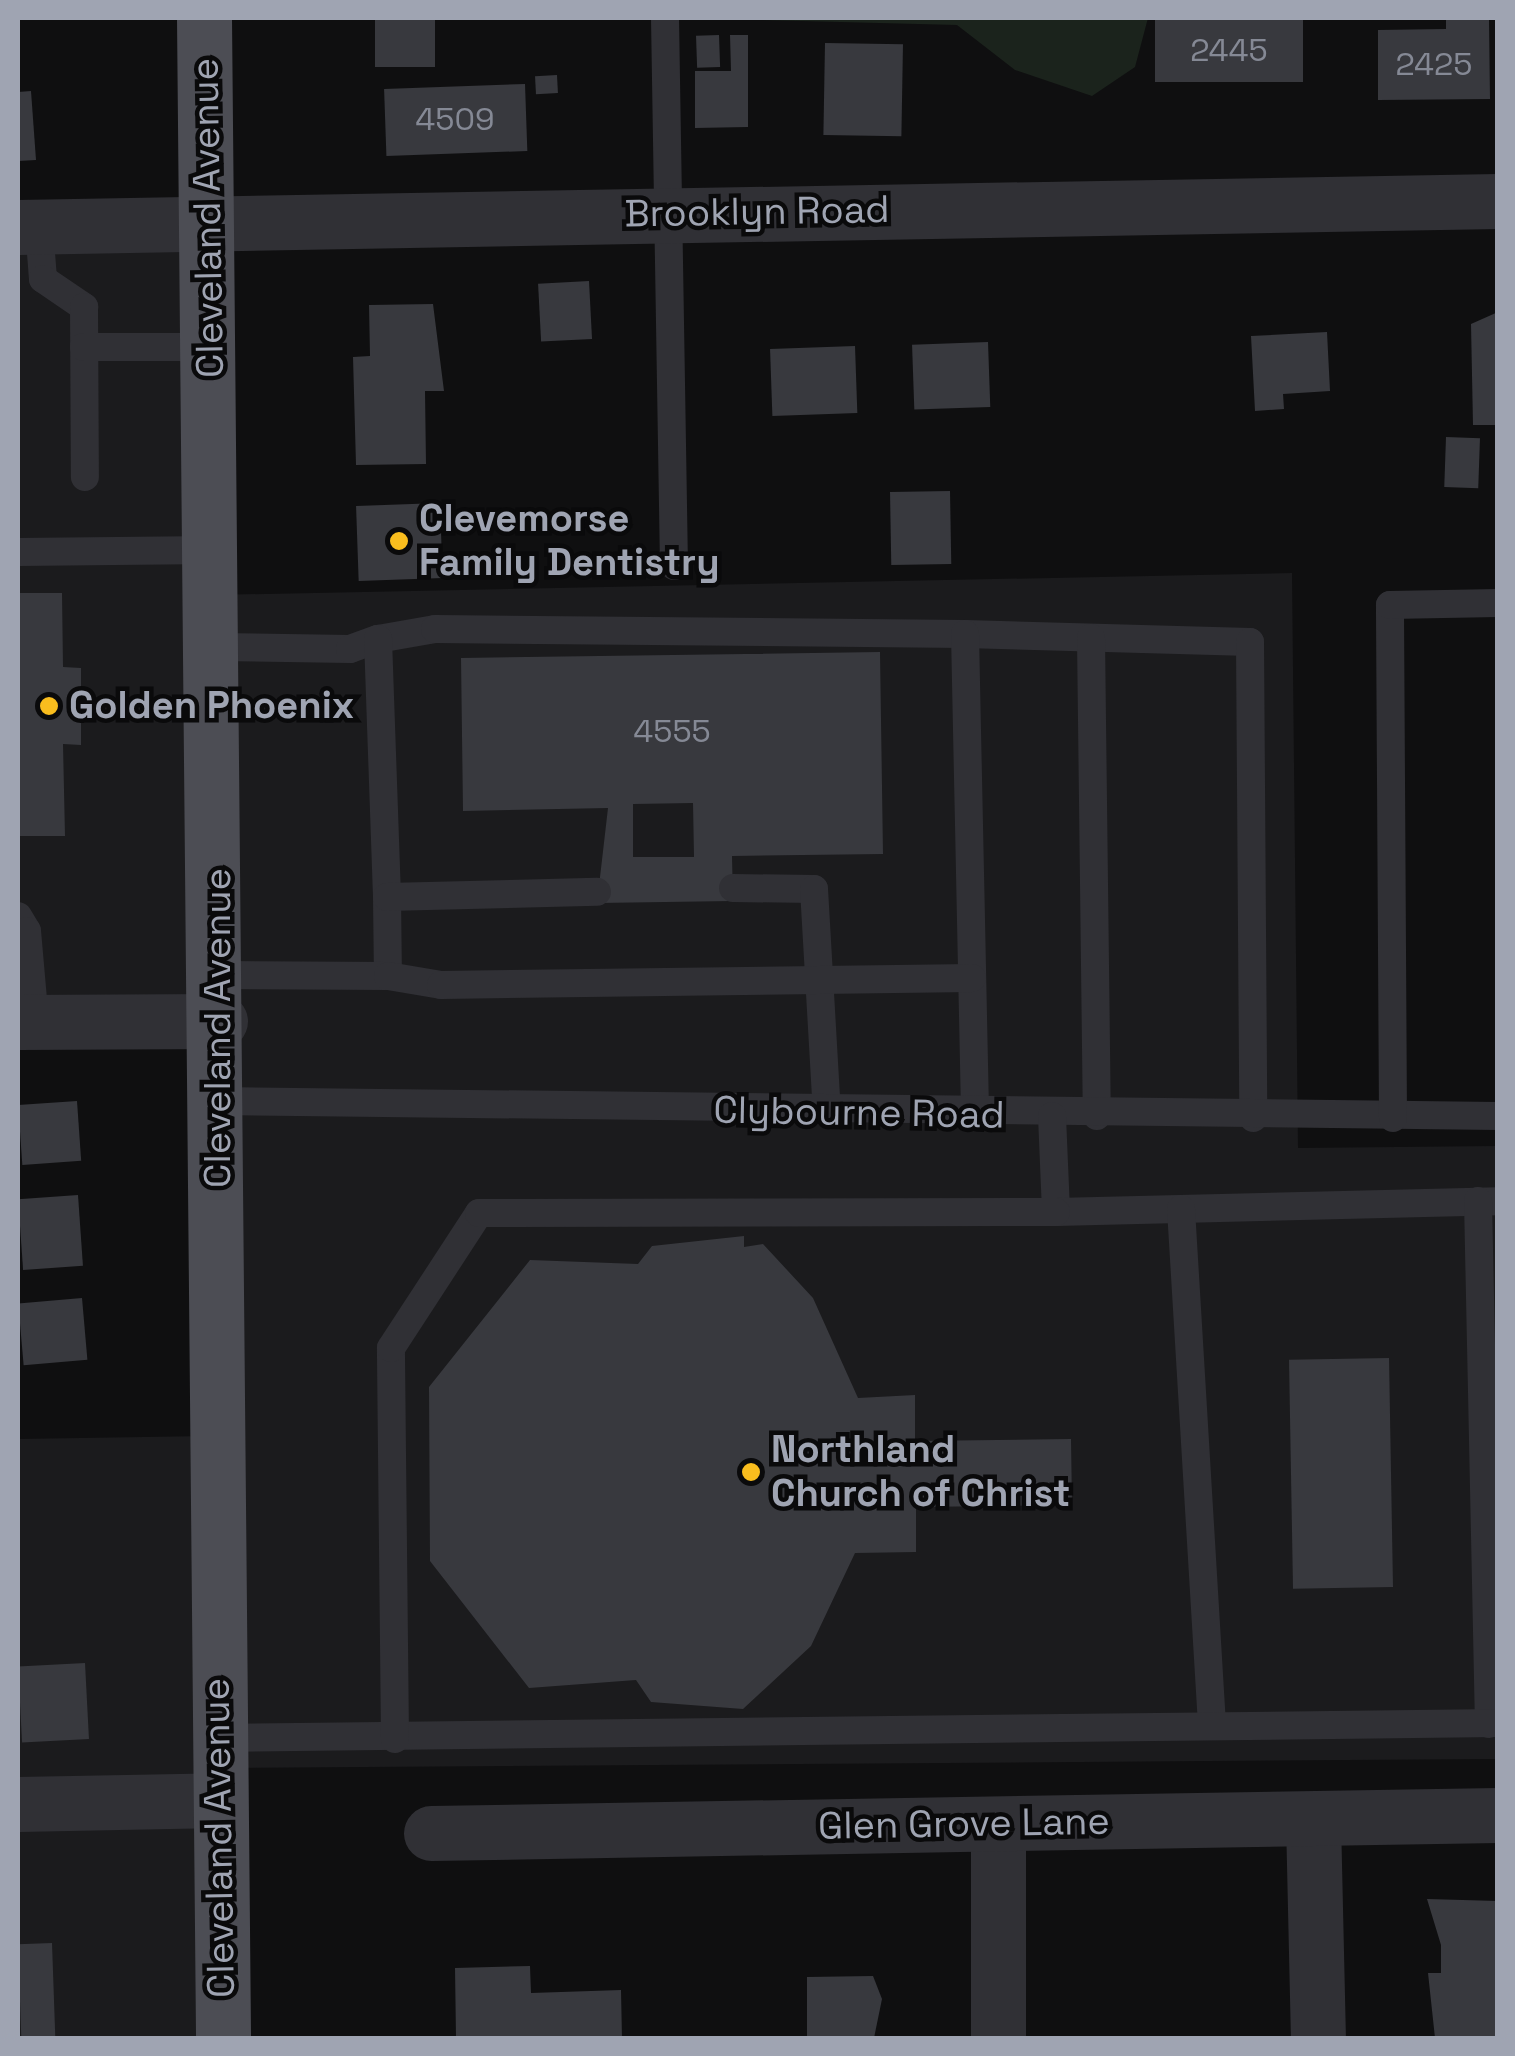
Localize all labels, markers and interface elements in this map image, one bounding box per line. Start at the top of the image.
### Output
house number: 2445 [1190,31,1268,69]
house number: 2425 [1396,45,1472,83]
street label: Cleveland Avenue [182,57,234,379]
house number: 4509 [415,100,495,138]
street label: Brooklyn Road [624,187,890,237]
place label: Clevemorse Family Dentistry [419,496,720,586]
marker: Clevemorse Family Dentistry [388,530,410,552]
place label: Golden Phoenix [69,683,354,729]
marker: Golden Phoenix [38,695,60,717]
house number: 4555 [633,712,711,750]
street label: Cleveland Avenue [195,868,241,1188]
street label: Clybourne Road [713,1088,1005,1138]
place label: Northland Church of Christ [771,1427,1070,1516]
marker: Northland Church of Christ [740,1461,762,1483]
street label: Cleveland Avenue [193,1677,245,1999]
street label: Glen Grove Lane [818,1799,1110,1849]

